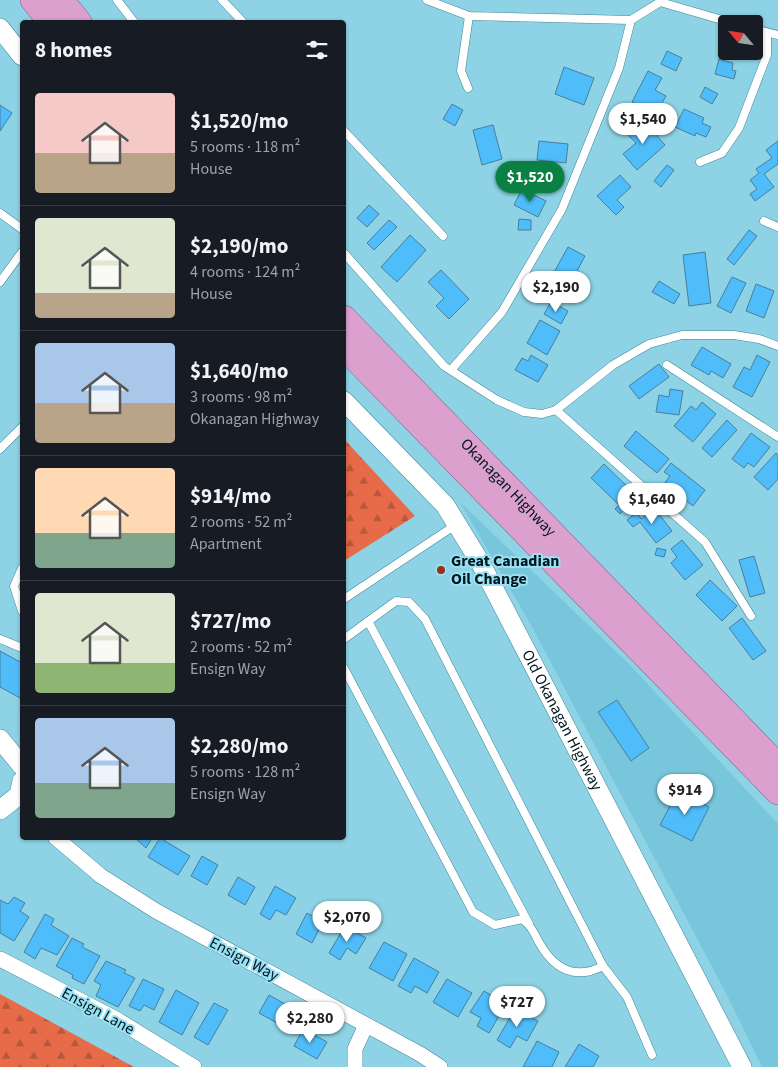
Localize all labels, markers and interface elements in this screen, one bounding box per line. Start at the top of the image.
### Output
north arrow [718,15,762,60]
map controls [718,15,763,60]
text: 8 homes [35,35,112,65]
icon: filters [303,36,331,64]
pin: $1,540 [602,102,684,145]
text: $1,520/mo [190,106,289,136]
text: $1,540 [619,108,667,130]
icon: home [75,113,135,173]
text: 5 rooms · 118 m² [190,136,300,158]
text: House [190,158,232,180]
pin: $1,520 [489,160,571,203]
text: $1,520 [506,166,554,188]
text: $2,190/mo [190,231,289,261]
icon: home [75,238,135,298]
text: 4 rooms · 124 m² [190,261,300,283]
pin: $2,190 [515,270,597,313]
text: $2,190 [532,276,580,298]
text: House [190,283,232,305]
text: $1,640/mo [190,356,289,386]
icon: home [75,363,135,423]
text: 3 rooms · 98 m² [190,386,292,408]
text: Okanagan Highway [190,408,319,430]
street label: Okanagan Highway [455,433,561,542]
text: $914/mo [190,481,271,511]
pin: $1,640 [611,482,693,525]
icon: home [75,488,135,548]
text: $1,640 [628,488,676,510]
text: 2 rooms · 52 m² [190,511,292,533]
text: Apartment [190,533,262,555]
place label: Great Canadian Oil Change [451,550,560,590]
marker: Great Canadian Oil Change [435,564,447,576]
text: $727/mo [190,606,271,636]
icon: home [75,613,135,673]
text: 2 rooms · 52 m² [190,636,292,658]
street label: Old Okanagan Highway [516,646,608,795]
text: Ensign Way [190,658,266,680]
text: $2,280/mo [190,731,289,761]
icon: home [75,738,135,798]
text: 5 rooms · 128 m² [190,761,300,783]
pin: $914 [655,774,715,816]
text: $914 [668,779,702,801]
text: Ensign Way [190,783,266,805]
pin: $2,070 [306,900,388,943]
text: $2,070 [323,906,371,928]
street label: Ensign Way [205,932,283,987]
street label: Ensign Lane [58,982,139,1040]
pin: $727 [487,986,547,1028]
text: $727 [500,991,534,1013]
pin: $2,280 [269,1002,351,1044]
text: $2,280 [286,1007,334,1029]

